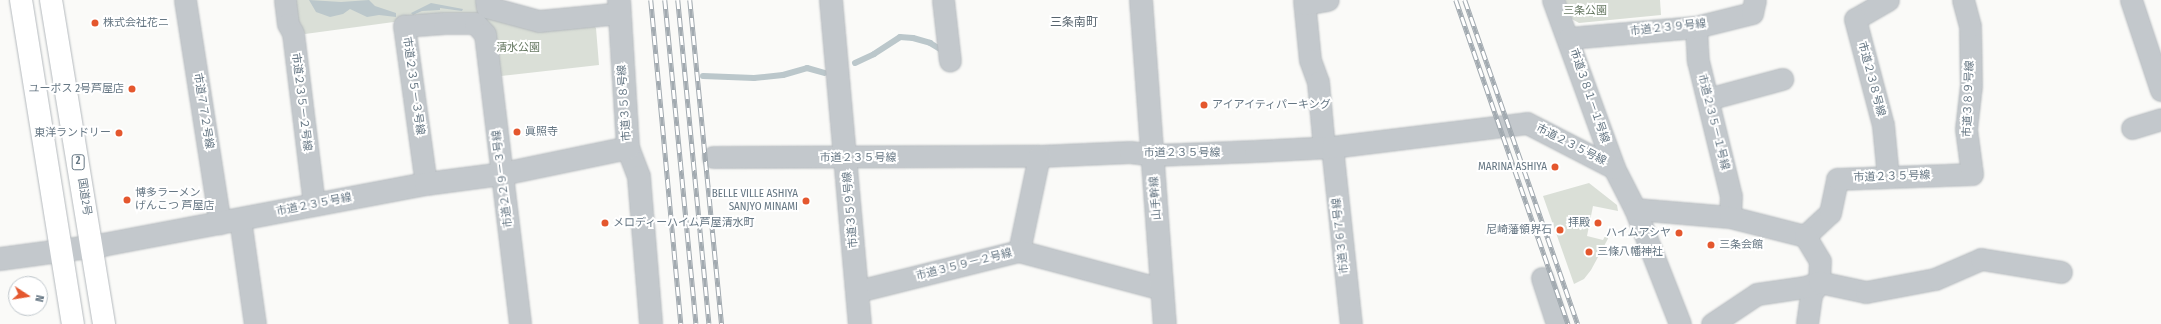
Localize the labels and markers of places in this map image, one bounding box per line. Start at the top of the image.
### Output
place label: 株式会社花ニ [103,16,169,30]
marker: 株式会社花ニ [90,18,100,28]
place label: ユーポス 2号芦屋店 [29,82,124,96]
marker: ユーポス 2号芦屋店 [127,84,137,94]
place label: アイアイティパーキング [1212,98,1333,112]
marker: アイアイティパーキング [1199,100,1209,110]
place label: 眞照寺 [525,125,558,139]
place label: 東洋ランドリー [34,126,111,140]
marker: 眞照寺 [512,127,522,137]
marker: 東洋ランドリー [114,128,124,138]
place label: MARINA ASHIYA [1478,160,1547,174]
marker: MARINA ASHIYA [1550,162,1560,172]
place label: 博多ラーメン げんこつ 芦屋店 [135,187,215,213]
place label: BELLE VILLE ASHIYA SANJYO MINAMI [712,188,798,214]
marker: 博多ラーメン げんこつ 芦屋店 [122,195,132,205]
marker: BELLE VILLE ASHIYA SANJYO MINAMI [801,196,811,206]
place label: メロディーハイム芦屋清水町 [613,216,756,230]
place label: 拝殿 [1568,216,1590,230]
marker: メロディーハイム芦屋清水町 [600,218,610,228]
marker: 拝殿 [1593,218,1603,228]
place label: 尼崎藩領界石 [1486,223,1552,237]
marker: 尼崎藩領界石 [1555,225,1565,235]
place label: ハイムアシヤ [1605,226,1671,240]
marker: ハイムアシヤ [1674,228,1684,238]
place label: 三条会館 [1719,238,1763,252]
marker: 三条会館 [1706,240,1716,250]
place label: 三條八幡神社 [1597,245,1663,259]
marker: 三條八幡神社 [1584,247,1594,257]

